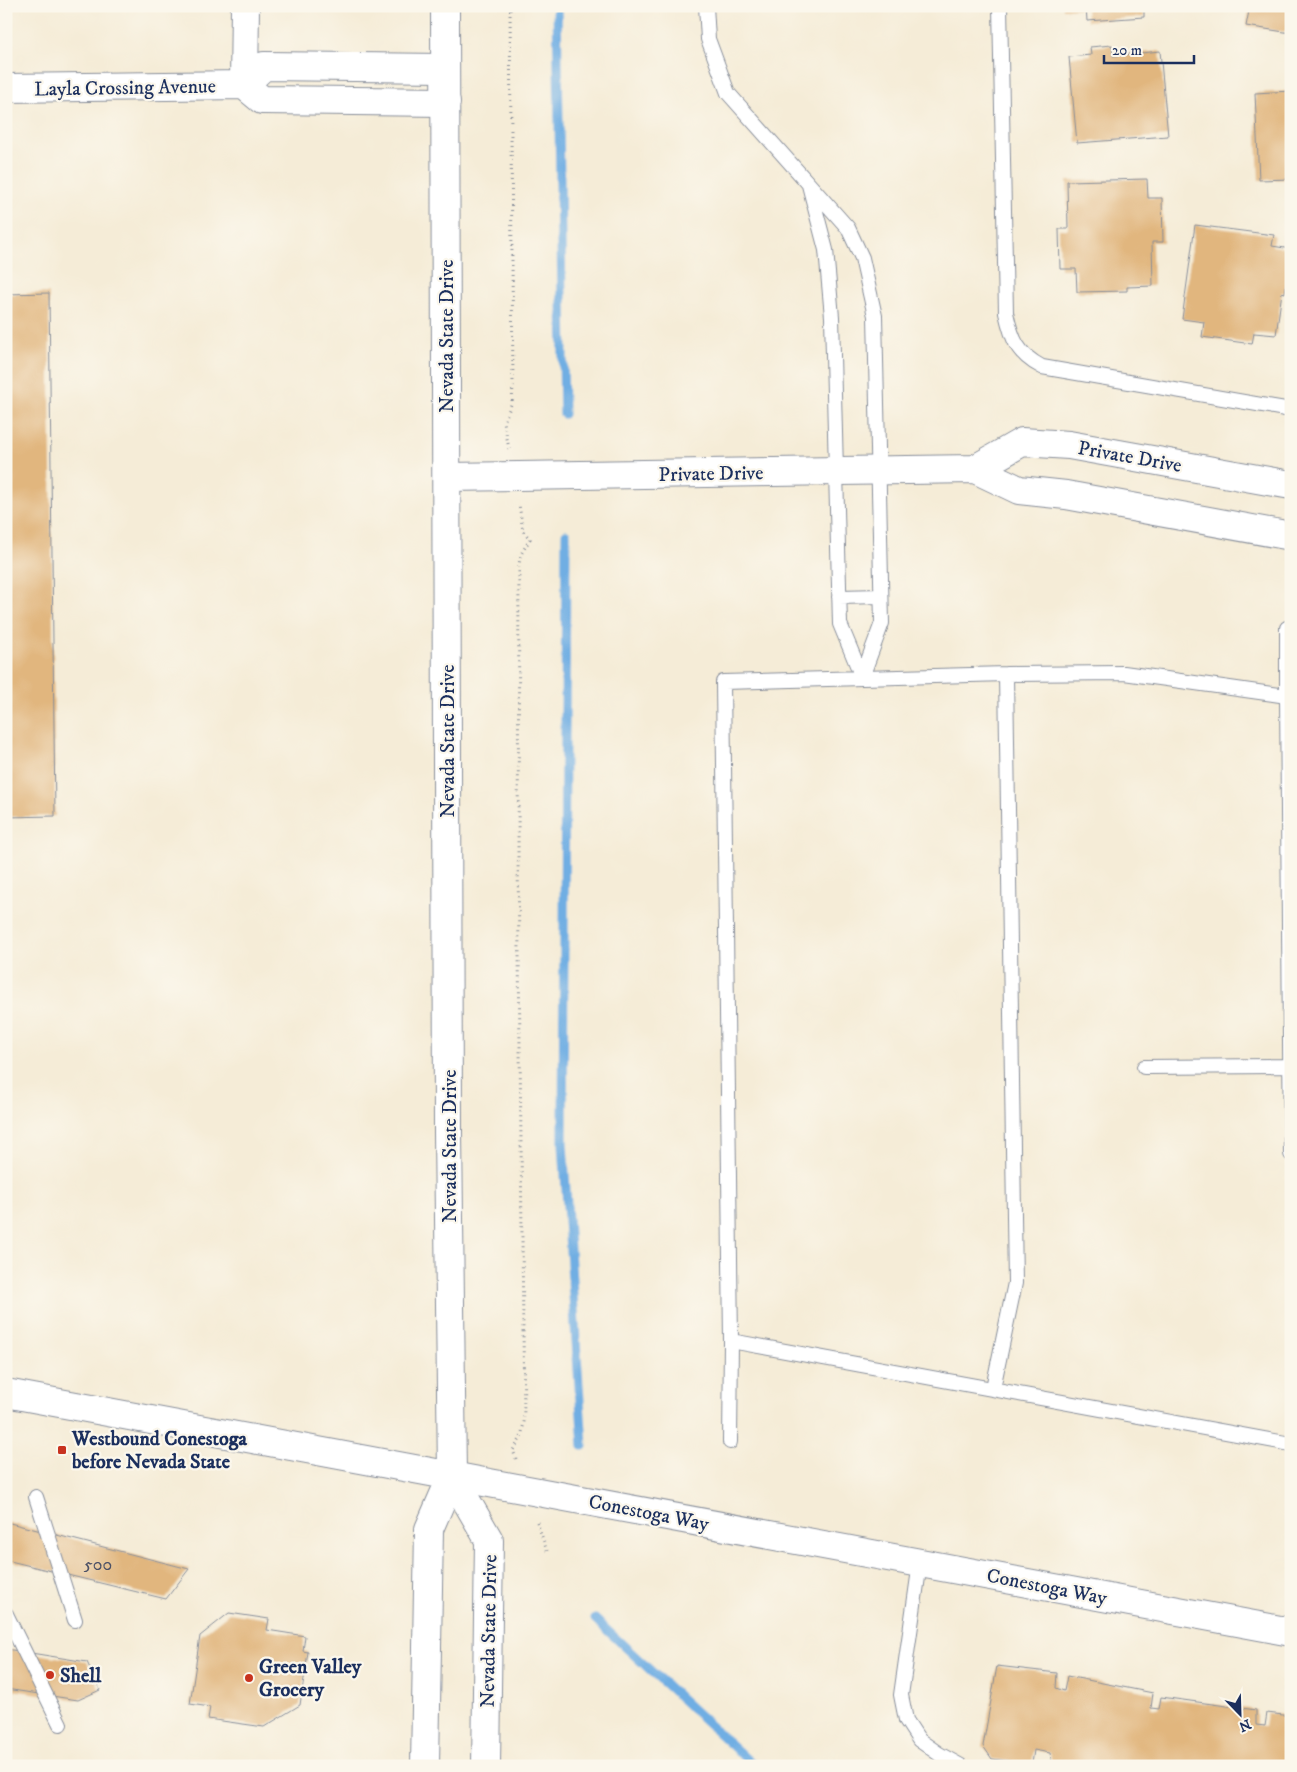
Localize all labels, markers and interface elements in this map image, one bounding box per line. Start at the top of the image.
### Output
scale bar [1104,32,1194,64]
text: 20 m [1112,41,1142,60]
street label: Layla Crossing Avenue [34,74,216,103]
street label: Nevada State Drive [435,259,460,413]
street label: Private Drive [1076,436,1184,479]
street label: Private Drive [658,461,764,488]
street label: Nevada State Drive [436,664,461,818]
street label: Nevada State Drive [438,1069,463,1223]
place label: Westbound Conestoga before Nevada State [71,1427,247,1475]
marker: Westbound Conestoga before Nevada State [56,1444,68,1456]
street label: Conestoga Way [586,1490,711,1537]
house number: 500 [84,1554,112,1576]
street label: Nevada State Drive [476,1554,503,1708]
street label: Conestoga Way [984,1564,1109,1611]
place label: Green Valley Grocery [259,1655,362,1703]
place label: Shell [60,1664,102,1689]
marker: Shell [44,1669,56,1681]
marker: Green Valley Grocery [243,1672,255,1684]
north arrow [1214,1690,1264,1740]
text: N [1235,1715,1253,1736]

